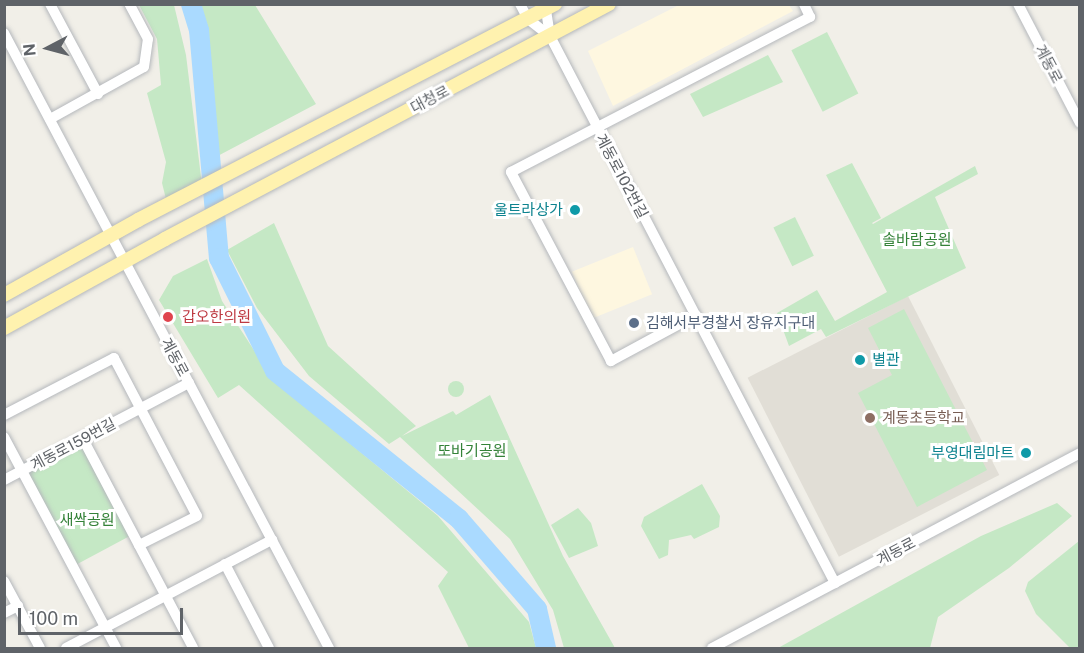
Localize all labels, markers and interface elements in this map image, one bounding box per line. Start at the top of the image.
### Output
north arrow [18,18,78,78]
street label: 계동로 [1031,41,1067,87]
text: N [20,43,40,57]
street label: 대청로 [407,81,453,117]
street label: 계동로102번길 [592,131,652,221]
place label: 울트라상가 [494,201,563,219]
marker: 울트라상가 [568,203,582,217]
park label: 솔바람공원 [883,231,951,249]
marker: 갑오한의원 [159,308,177,326]
place label: 갑오한의원 [182,308,251,326]
place label: 김해서부경찰서 장유지구대 [646,314,815,332]
marker: 김해서부경찰서 장유지구대 [627,316,641,330]
street label: 계동로 [157,334,193,380]
place label: 별관 [872,351,900,369]
marker: 별관 [853,353,867,367]
place label: 계동초등학교 [882,409,965,427]
marker: 계동초등학교 [863,411,877,425]
street label: 계동로159번길 [27,414,119,474]
park label: 또바기공원 [438,442,506,460]
place label: 부영대림마트 [931,444,1014,462]
marker: 부영대림마트 [1019,446,1033,460]
park label: 새싹공원 [59,511,115,529]
street label: 계동로 [873,533,919,569]
scale bar [21,596,186,634]
text: 100 m [29,608,78,629]

